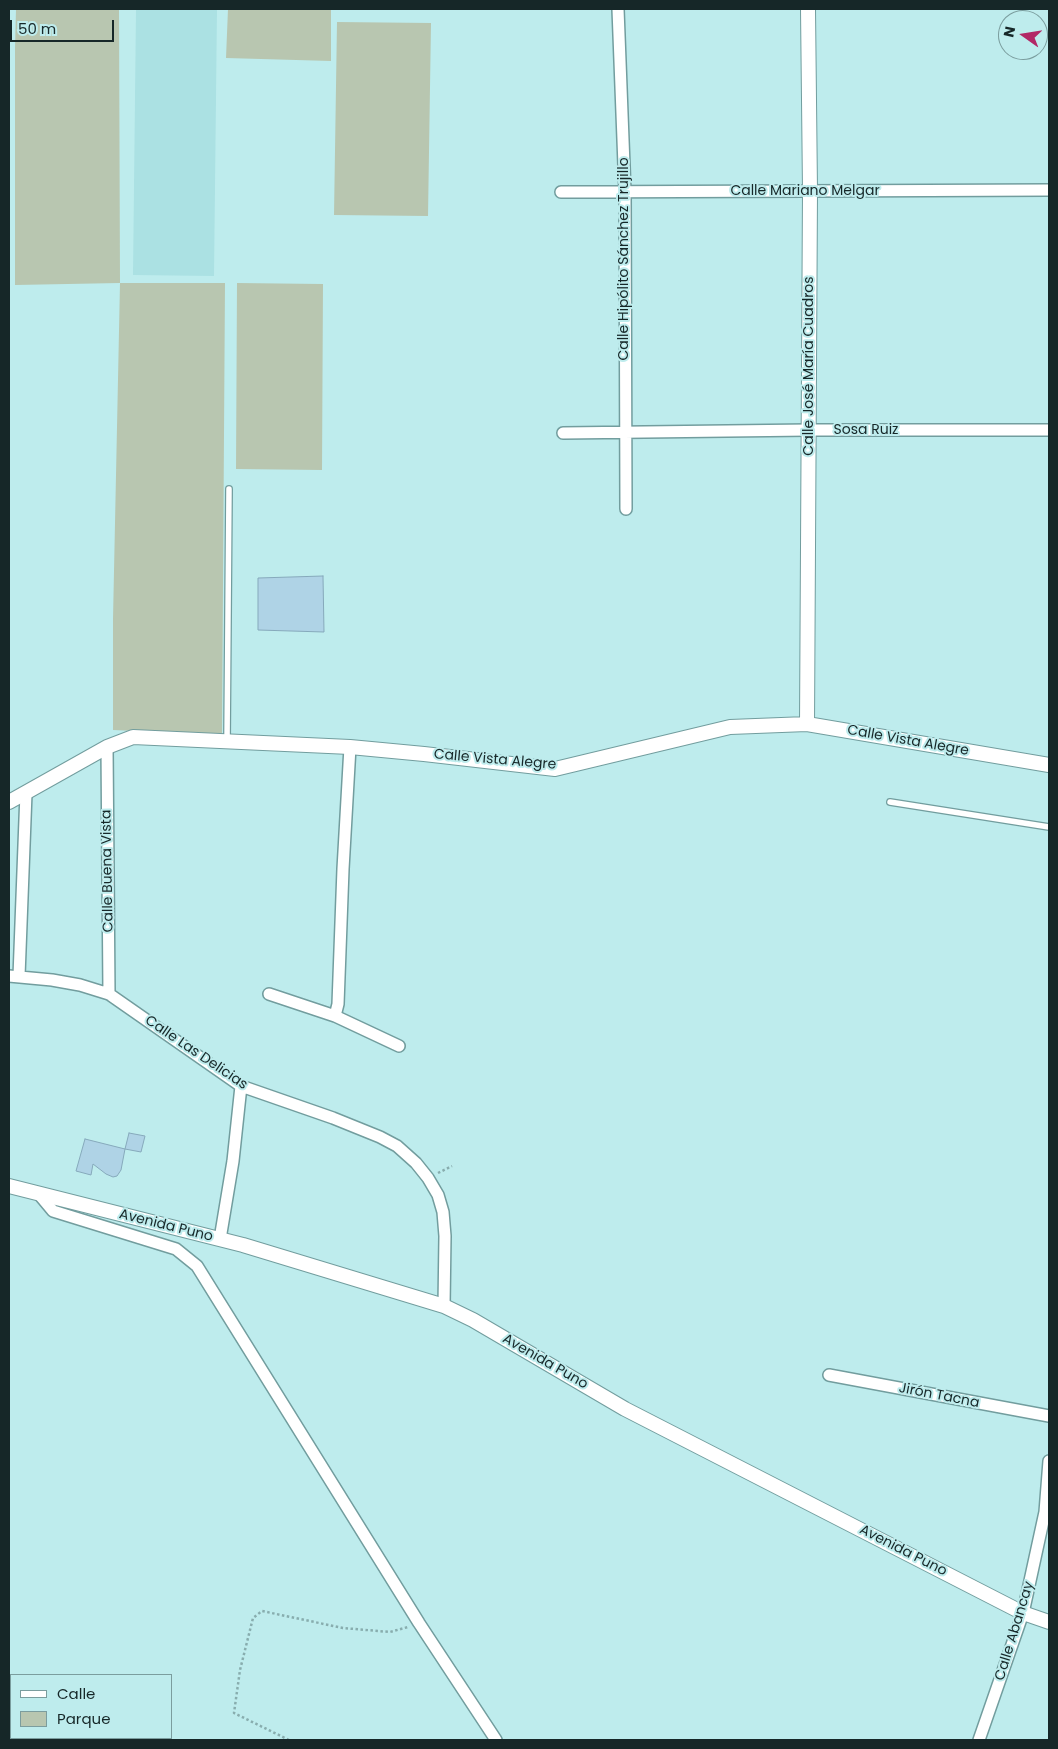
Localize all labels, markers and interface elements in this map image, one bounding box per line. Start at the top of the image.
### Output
scale bar [12,10,116,42]
north arrow [998,10,1048,60]
text: 50 m [18,18,56,39]
text: N [998,24,1020,39]
street label: Calle Hipólito Sánchez Trujillo [616,157,632,361]
street label: Calle Mariano Melgar [730,183,880,199]
street label: Calle José María Cuadros [801,276,817,456]
street label: Sosa Ruiz [834,422,898,438]
street label: Calle Vista Alegre [846,722,970,760]
street label: Calle Vista Alegre [433,746,557,774]
street label: Calle Buena Vista [99,809,117,933]
street label: Calle Las Delicias [141,1012,251,1094]
street label: Avenida Puno [117,1206,215,1246]
street label: Avenida Puno [499,1331,591,1393]
street label: Jirón Tacna [897,1380,981,1412]
street label: Avenida Puno [856,1522,950,1580]
street label: Calle Abancay [992,1579,1038,1683]
legend [10,1674,172,1739]
text: Calle [57,1683,95,1704]
text: Parque [57,1708,110,1729]

